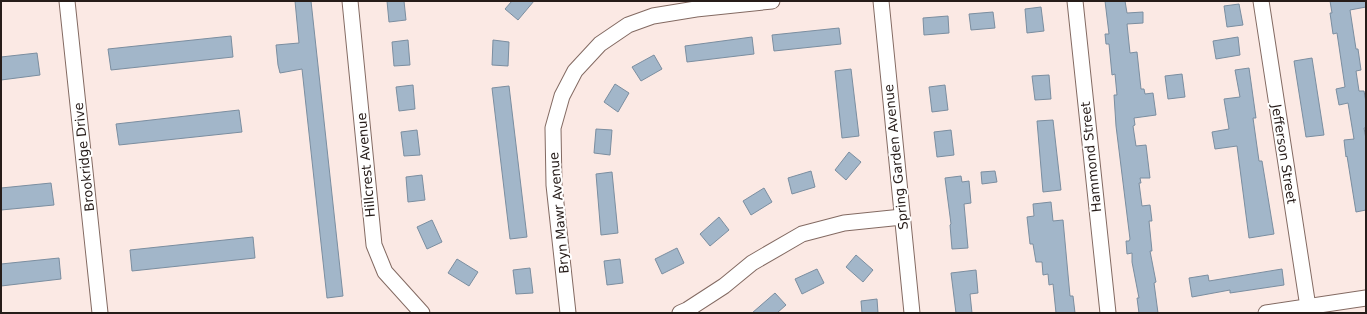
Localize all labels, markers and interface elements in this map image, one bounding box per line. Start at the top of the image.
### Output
street label: Spring Garden Avenue [881,84,911,230]
street label: Hammond Street [1078,101,1104,213]
street label: Brookridge Drive [71,102,97,212]
street label: Jefferson Street [1269,102,1299,205]
street label: Hillcrest Avenue [354,112,378,218]
street label: Bryn Mawr Avenue [546,152,572,274]

